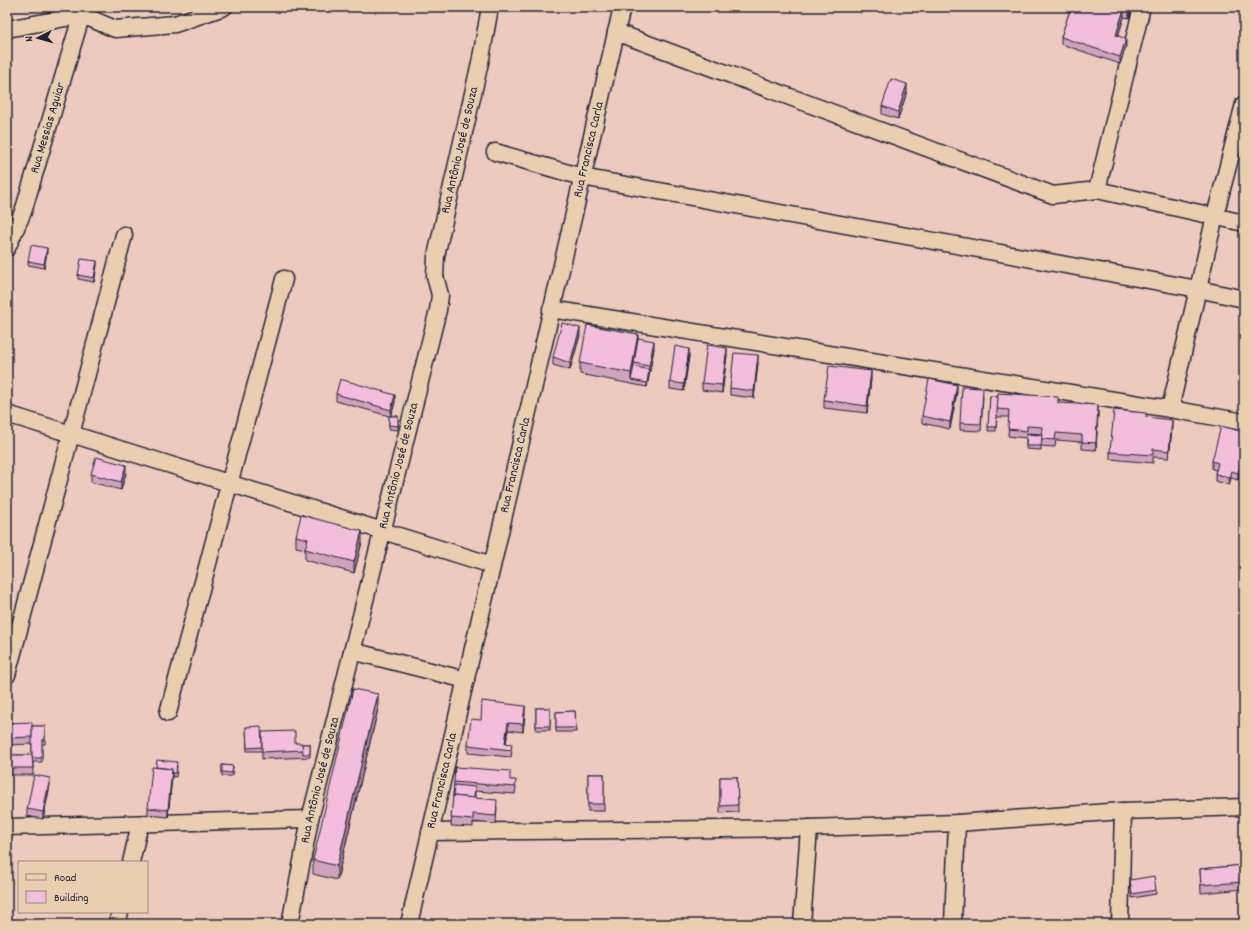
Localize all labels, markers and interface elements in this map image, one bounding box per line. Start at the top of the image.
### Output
north arrow [18,18,58,58]
text: N [22,35,38,42]
street label: Rua Messias Aguiar [25,80,71,176]
street label: Rua Antônio José de Souza [436,84,484,216]
street label: Rua Francisca Carla [569,99,609,199]
street label: Rua Antônio José de Souza [374,400,424,531]
street label: Rua Francisca Carla [495,415,536,515]
street label: Rua Antônio José de Souza [296,714,345,845]
street label: Rua Francisca Carla [422,730,463,831]
legend [18,861,148,913]
text: Road [54,870,76,887]
text: Building [54,890,89,907]

